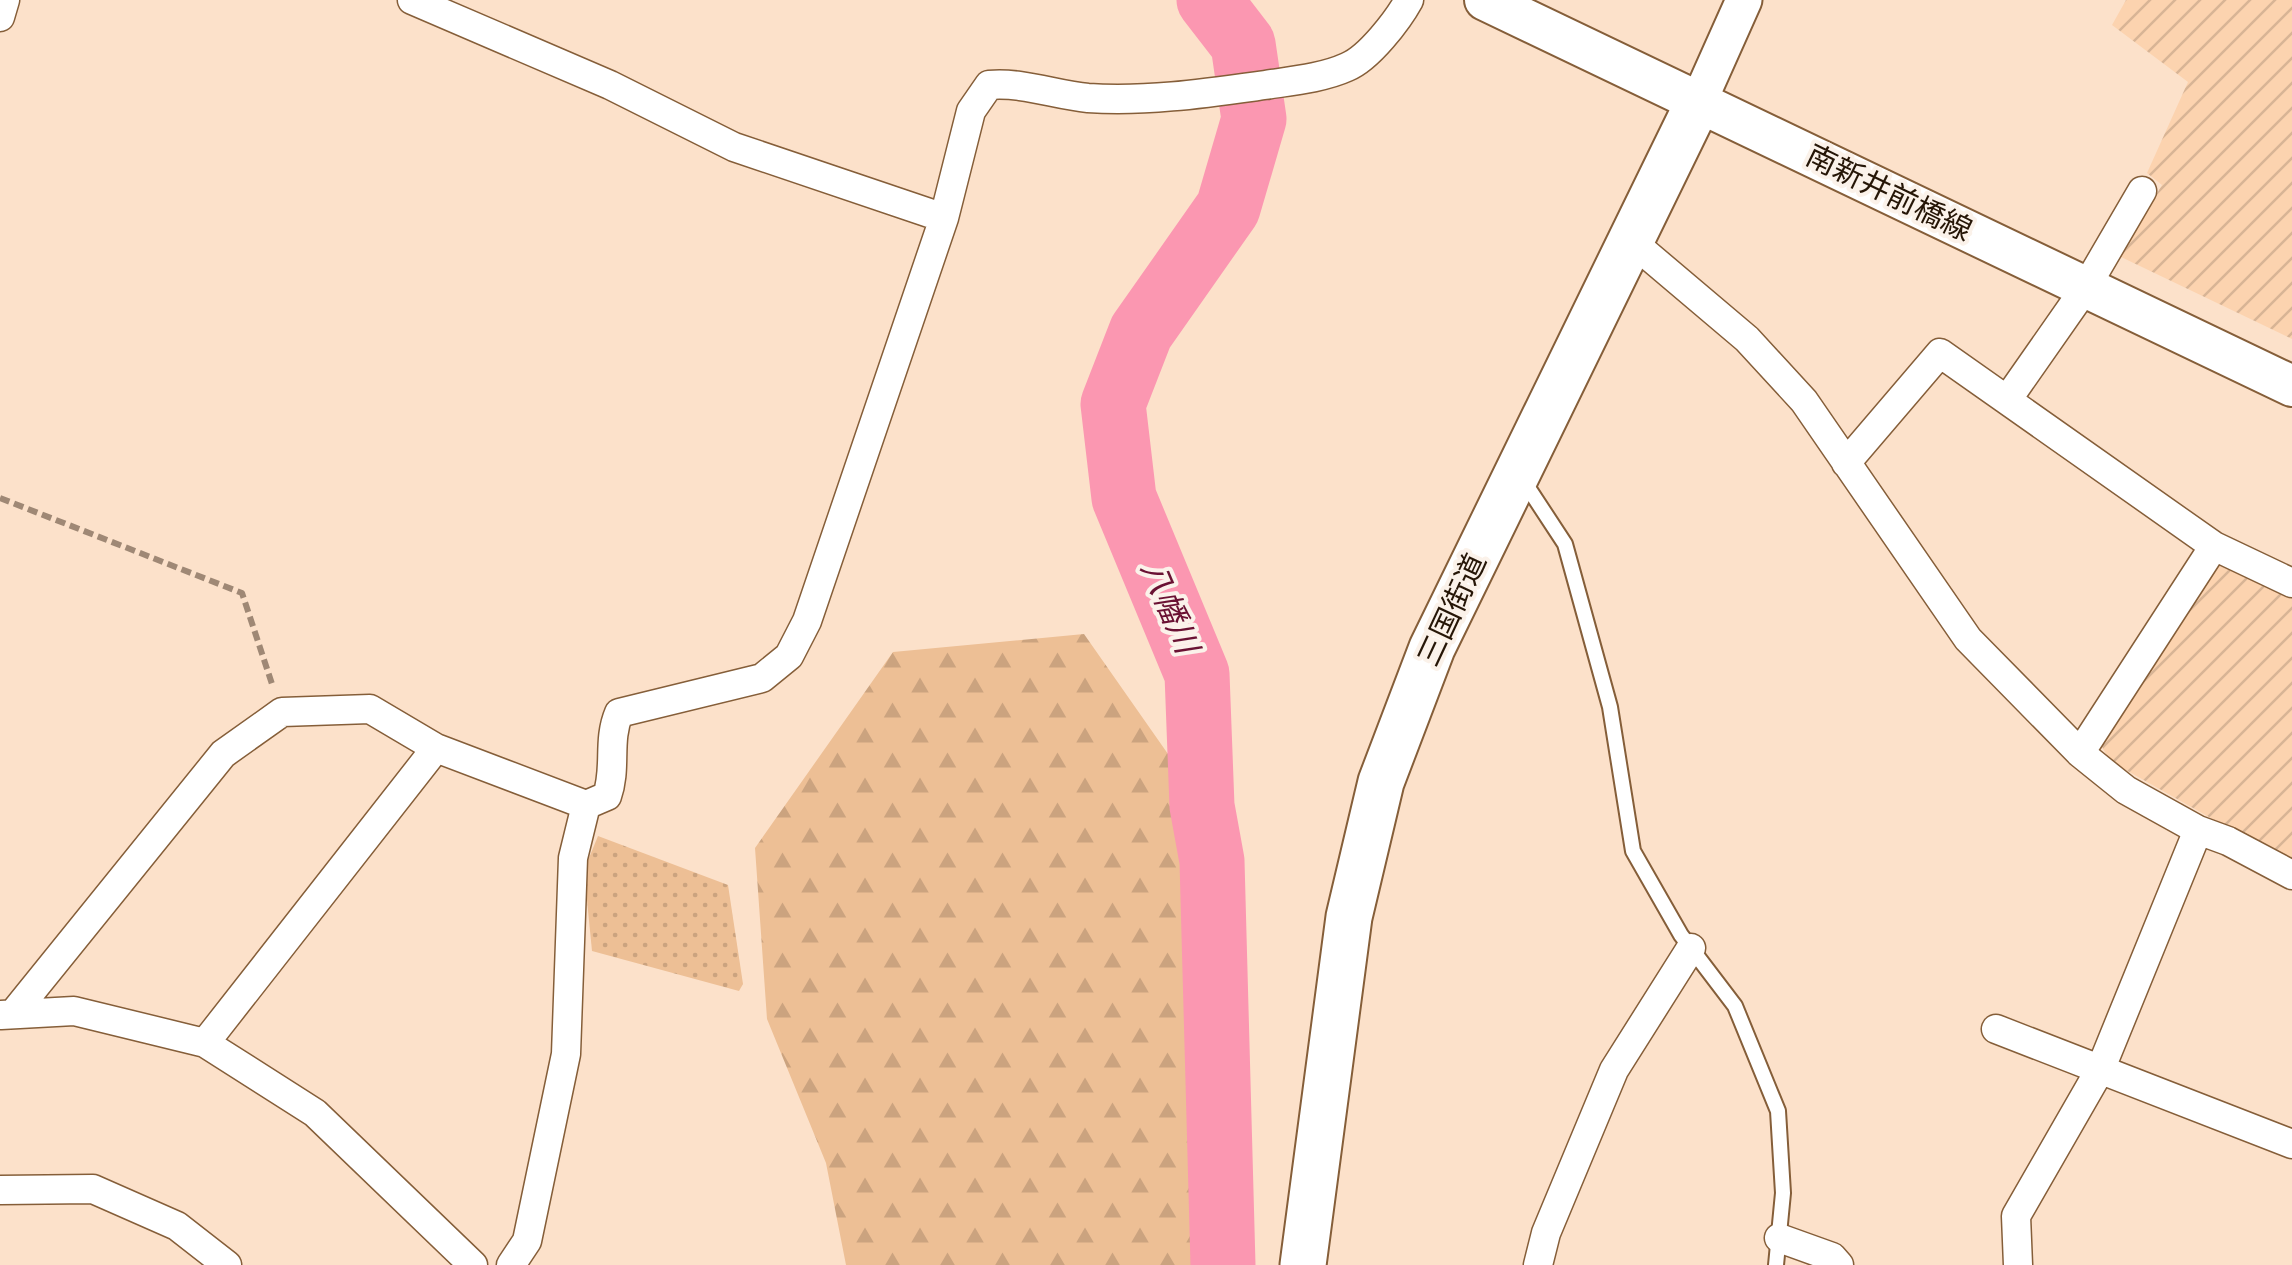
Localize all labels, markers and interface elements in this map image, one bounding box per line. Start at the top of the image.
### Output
street label: 南新井前橋線 [1801,138,1977,247]
street label: 三国街道 [1411,548,1492,671]
water label: 八幡川 [1135,556,1206,661]

